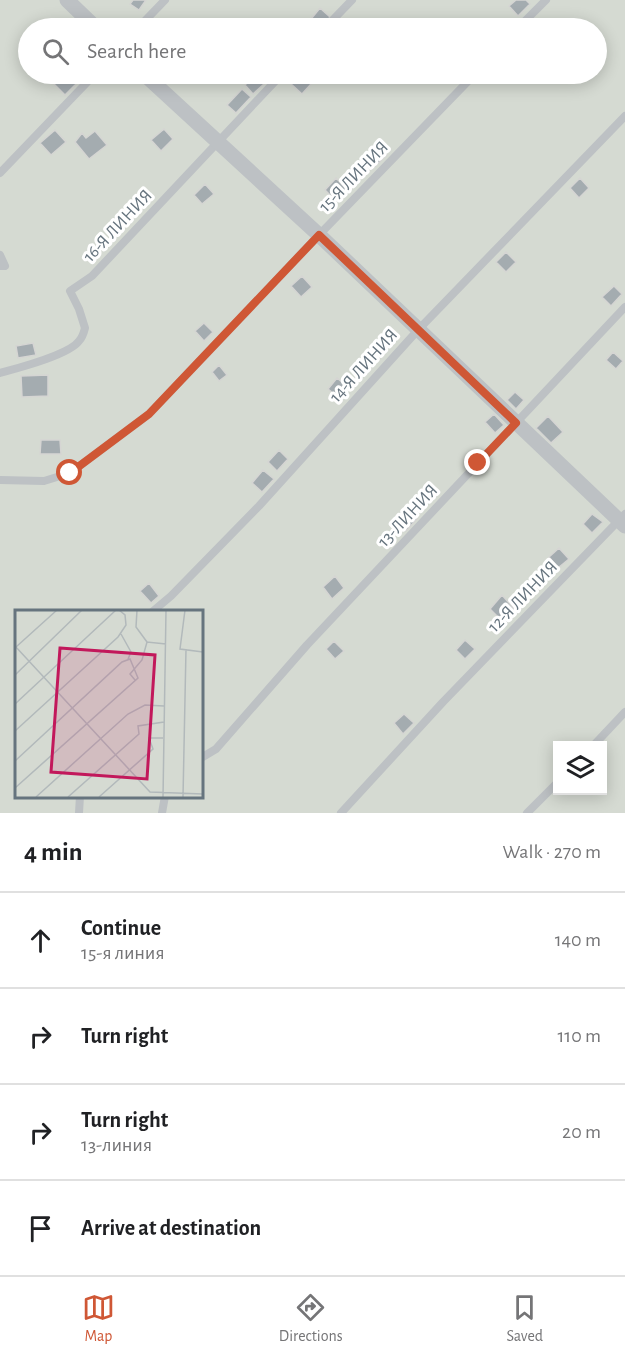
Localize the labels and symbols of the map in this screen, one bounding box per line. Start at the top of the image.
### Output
street label: 15-Я ЛИНИЯ [316,138,392,216]
street label: 16-Я ЛИНИЯ [80,186,156,266]
street label: 14-Я ЛИНИЯ [327,326,401,406]
route end [464,449,490,475]
route start [56,459,82,485]
street label: 13-ЛИНИЯ [375,481,441,551]
street label: 12-Я ЛИНИЯ [485,558,561,636]
inset map [15,610,202,798]

